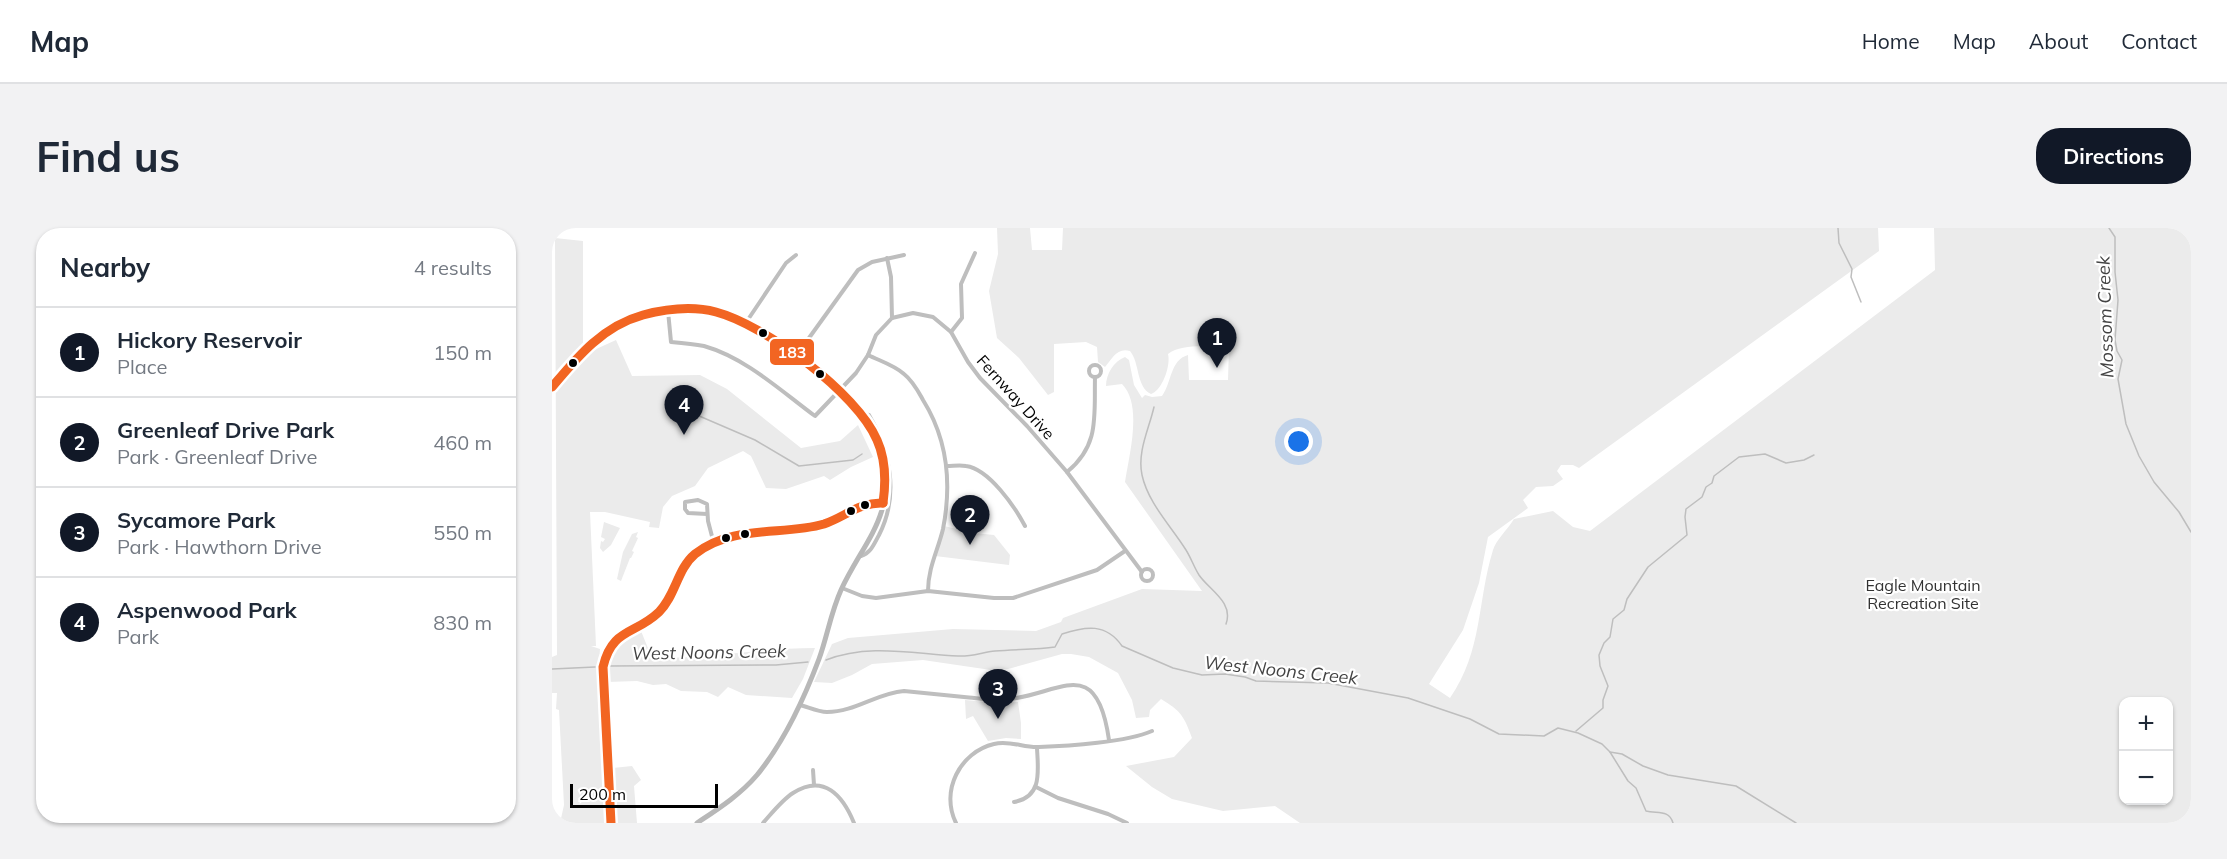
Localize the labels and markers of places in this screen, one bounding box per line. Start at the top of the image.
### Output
pin: 1 [1198,318,1236,368]
unlabelled marker [757,327,769,339]
unlabelled marker [567,357,579,369]
unlabelled marker [814,368,826,380]
pin: 4 [664,386,704,435]
pin: 2 [950,496,990,545]
unlabelled marker [859,499,871,511]
unlabelled marker [845,505,857,517]
unlabelled marker [739,528,751,540]
unlabelled marker [720,532,732,544]
pin: 3 [978,670,1018,719]

